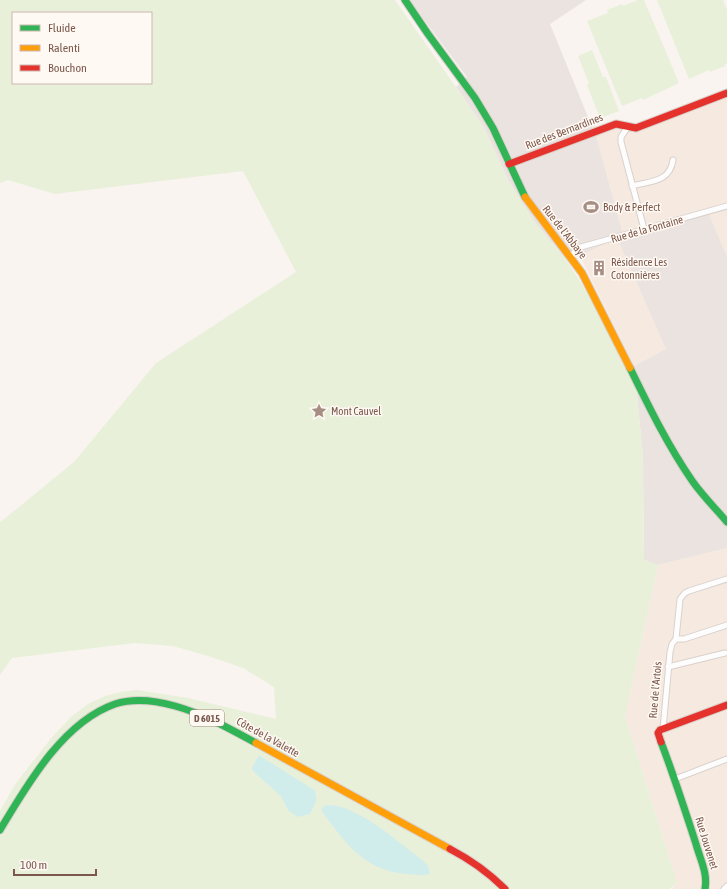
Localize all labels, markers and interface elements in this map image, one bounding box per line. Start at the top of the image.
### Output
legend [12,12,152,84]
text: Fluide [48,21,76,35]
text: Ralenti [48,41,80,55]
text: Bouchon [48,61,87,75]
street label: Rue des Bernardines [524,111,605,151]
sports icon: Body & Perfect [582,198,600,216]
place label: Body & Perfect [603,201,661,213]
street label: Rue de l'Abbaye [541,203,589,261]
street label: Rue de la Fontaine [610,213,684,245]
place label: Résidence Les Cotonnières [611,256,667,281]
building icon: Résidence Les Cotonnières [590,259,608,277]
place icon: Mont Cauvel [310,402,328,420]
place label: Mont Cauvel [331,405,381,417]
street label: Rue de l'Artois [647,661,663,719]
road number: D 6015 [190,710,224,726]
street label: Côte de la Valette [234,715,302,759]
street label: Rue Jouvenet [693,815,721,871]
scale bar [14,851,96,877]
text: 100 m [20,858,47,872]

